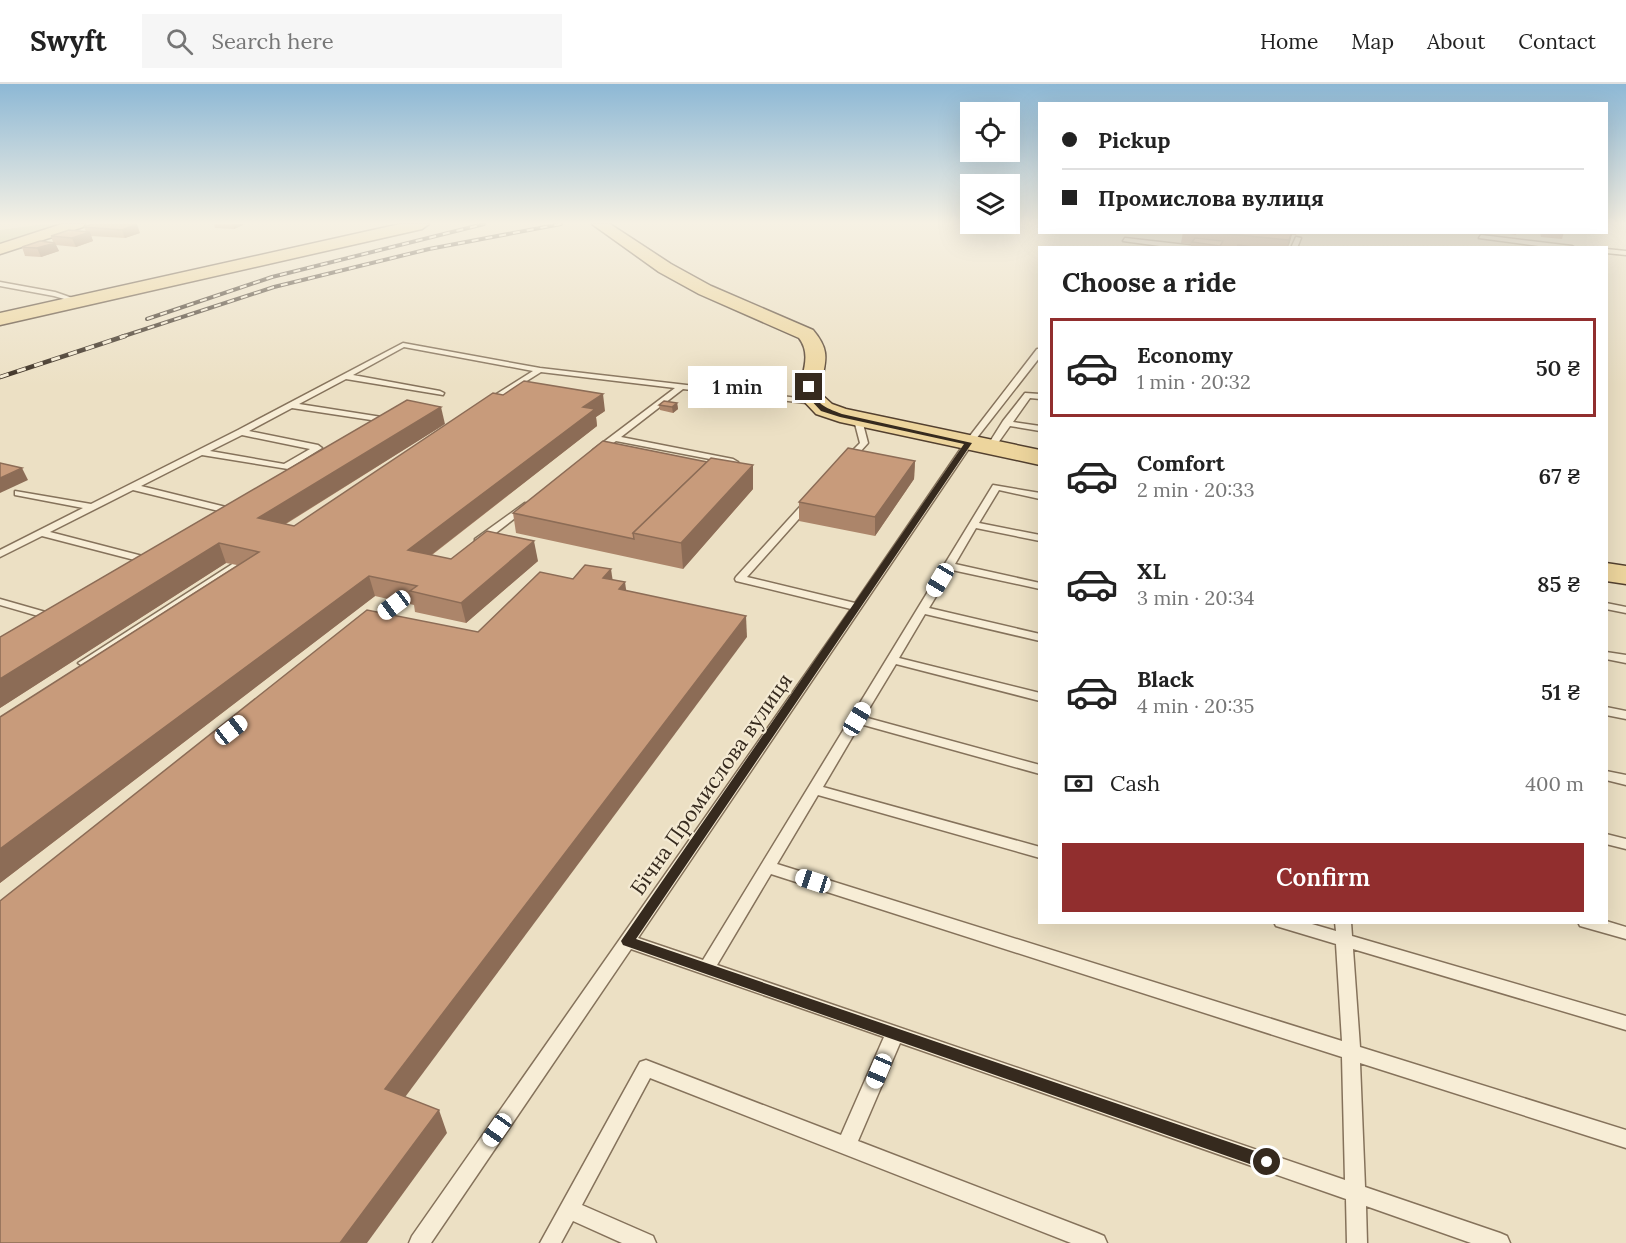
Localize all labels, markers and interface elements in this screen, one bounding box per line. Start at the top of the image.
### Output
search box [142,14,562,68]
text: Swyft [30,23,106,59]
icon: search [163,25,196,58]
text: Search here [211,27,334,55]
text: Home [1260,28,1318,55]
text: Map [1351,28,1394,55]
text: About [1427,28,1485,55]
text: Contact [1518,28,1596,55]
map controls [960,102,1020,234]
button: locate [960,102,1020,162]
text: Pickup [1098,126,1171,154]
button: layers [960,174,1020,234]
text: Промислова вулиця [1098,184,1324,212]
text: Choose a ride [1062,265,1236,299]
icon: car [1065,341,1119,395]
text: Economy [1137,341,1233,369]
text: 50 ₴ [1536,354,1581,382]
callout: 1 min [689,366,788,408]
text: 1 min · 20:32 [1137,369,1251,394]
route end [795,373,822,400]
text: 1 min [712,374,763,399]
icon: car [1065,449,1119,503]
text: Comfort [1137,449,1225,477]
text: 67 ₴ [1539,462,1581,490]
text: 2 min · 20:33 [1137,477,1255,502]
icon: car [1065,557,1119,611]
text: XL [1137,557,1166,585]
car [923,560,957,600]
text: 85 ₴ [1537,570,1581,598]
text: 3 min · 20:34 [1137,585,1255,610]
car [374,587,414,623]
icon: car [1065,665,1119,719]
text: Black [1137,665,1194,693]
street label: Бічна Промислова вулиця [624,668,798,900]
text: 51 ₴ [1541,678,1581,706]
text: 4 min · 20:35 [1137,693,1254,718]
car [840,699,874,739]
car [211,712,251,748]
icon: cash [1062,767,1095,800]
text: Cash [1110,769,1160,797]
text: 400 m [1525,771,1584,796]
button: Confirm [1062,843,1584,912]
car [793,867,833,895]
car [864,1051,894,1091]
car [479,1110,515,1150]
route start [1253,1148,1280,1175]

